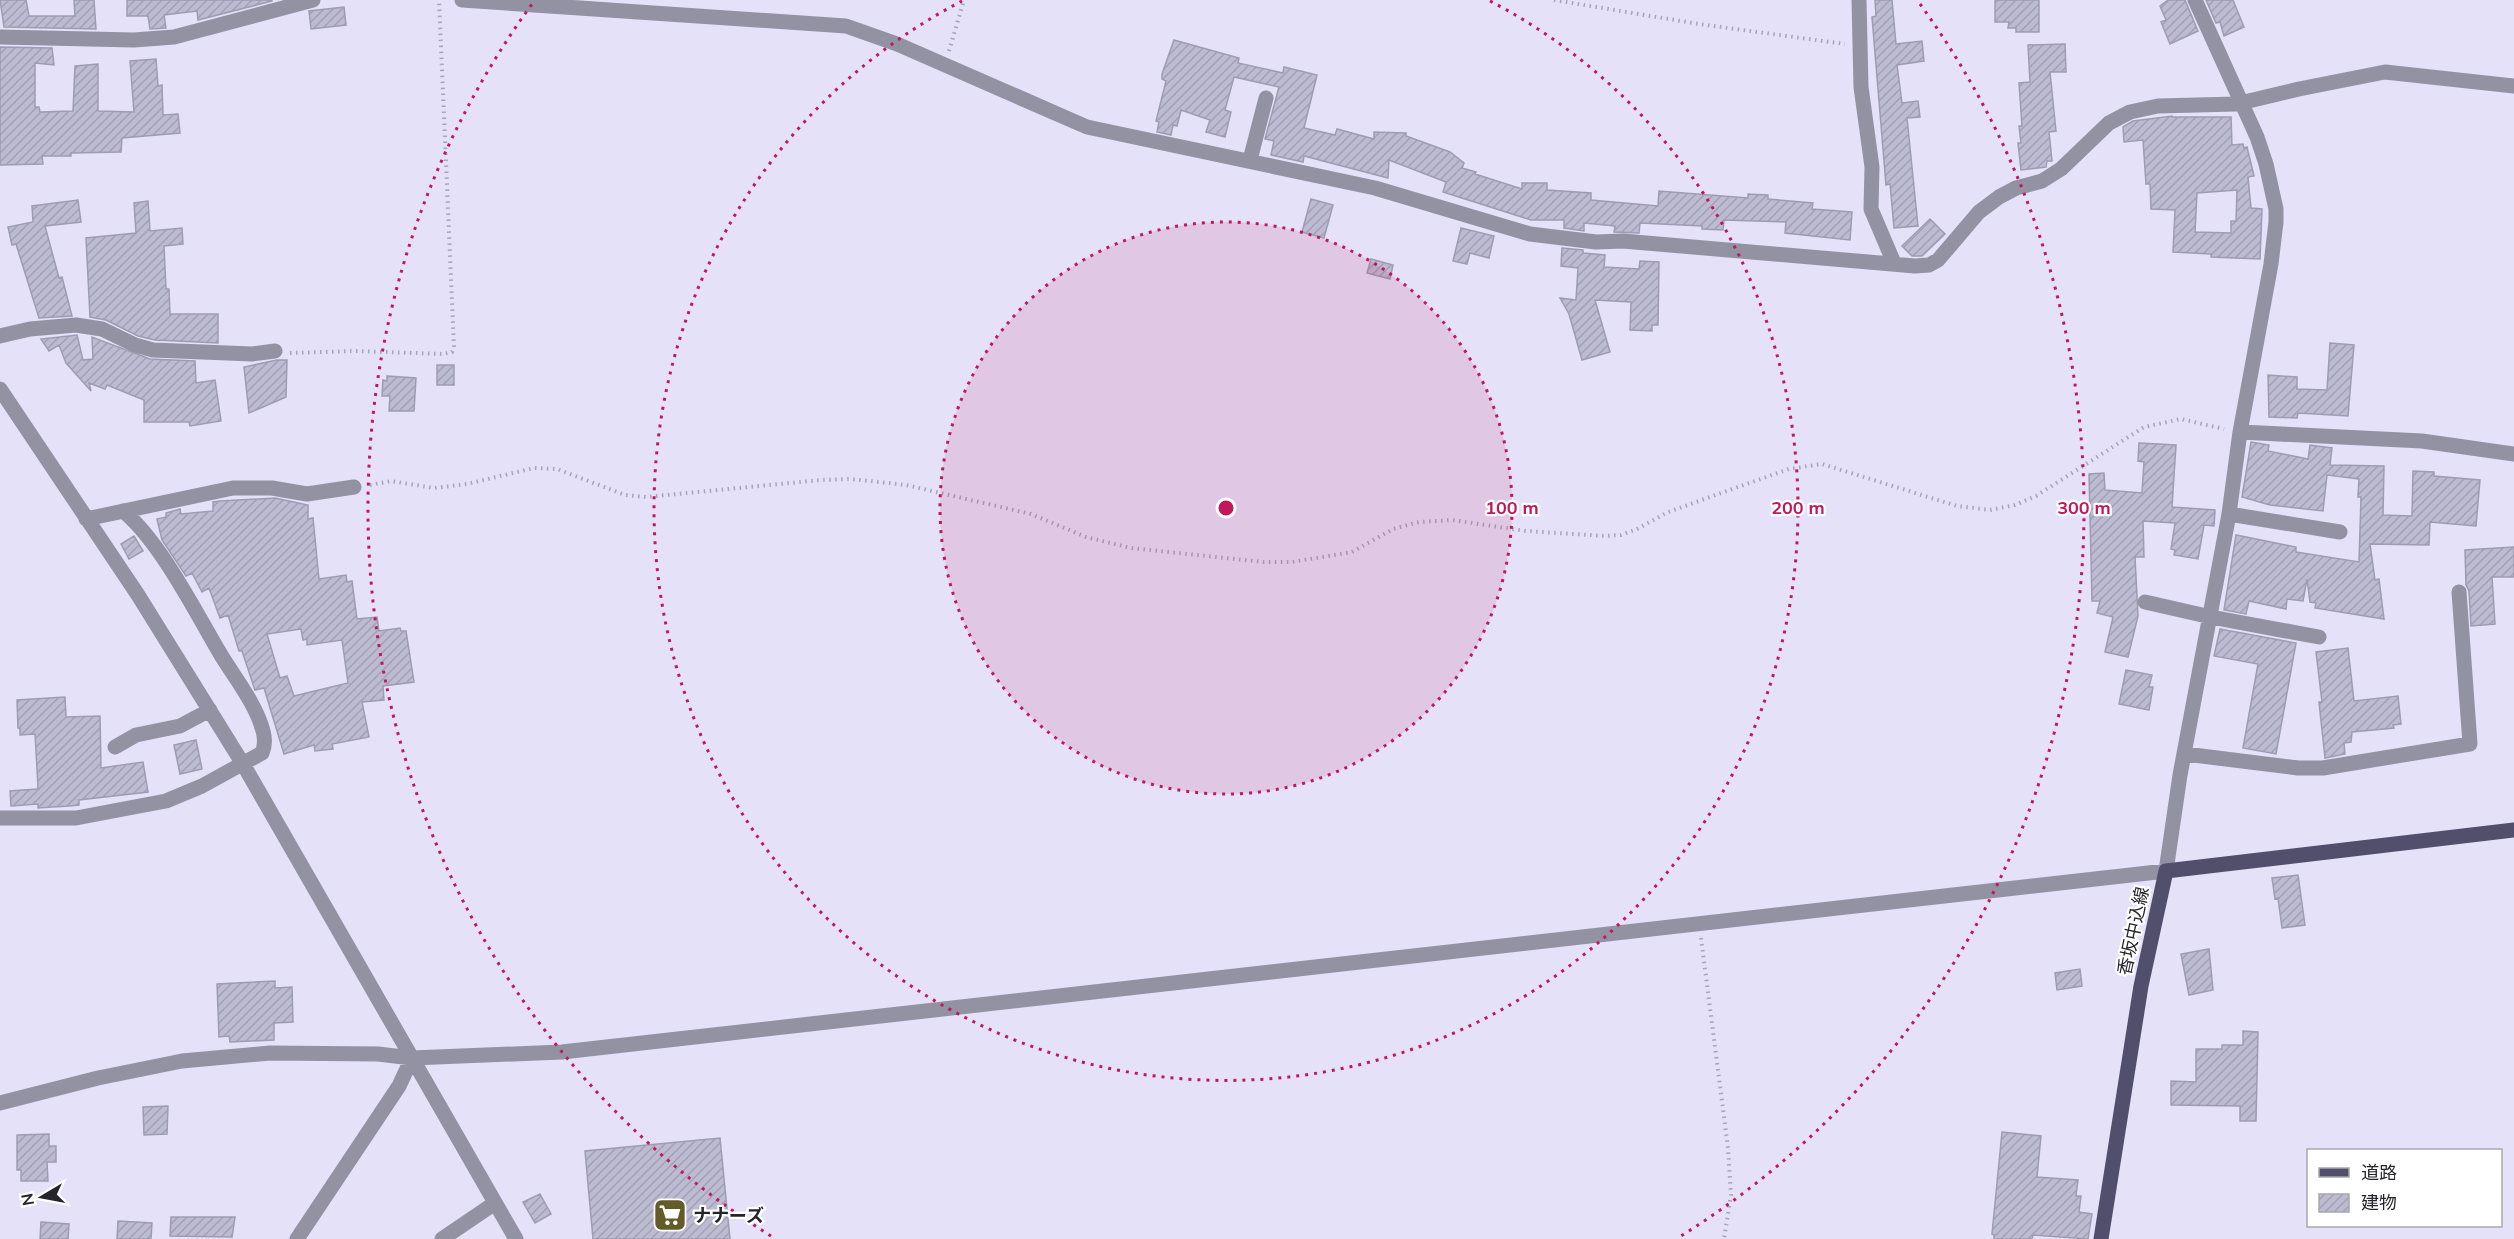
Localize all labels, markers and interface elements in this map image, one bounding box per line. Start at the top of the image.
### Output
text: 100 m [1485,496,1539,519]
text: 200 m [1771,496,1825,519]
text: 300 m [2057,496,2111,519]
centre of rings [1216,498,1236,518]
street label: 香坂中込線 [2112,885,2154,977]
legend [2307,1149,2502,1227]
text: 道路 [2361,1161,2397,1184]
north arrow [12,1167,72,1227]
text: 建物 [2361,1191,2397,1214]
text: N [16,1192,38,1207]
supermarket icon: ナナーズ [652,1197,688,1233]
place label: ナナーズ [693,1204,764,1227]

